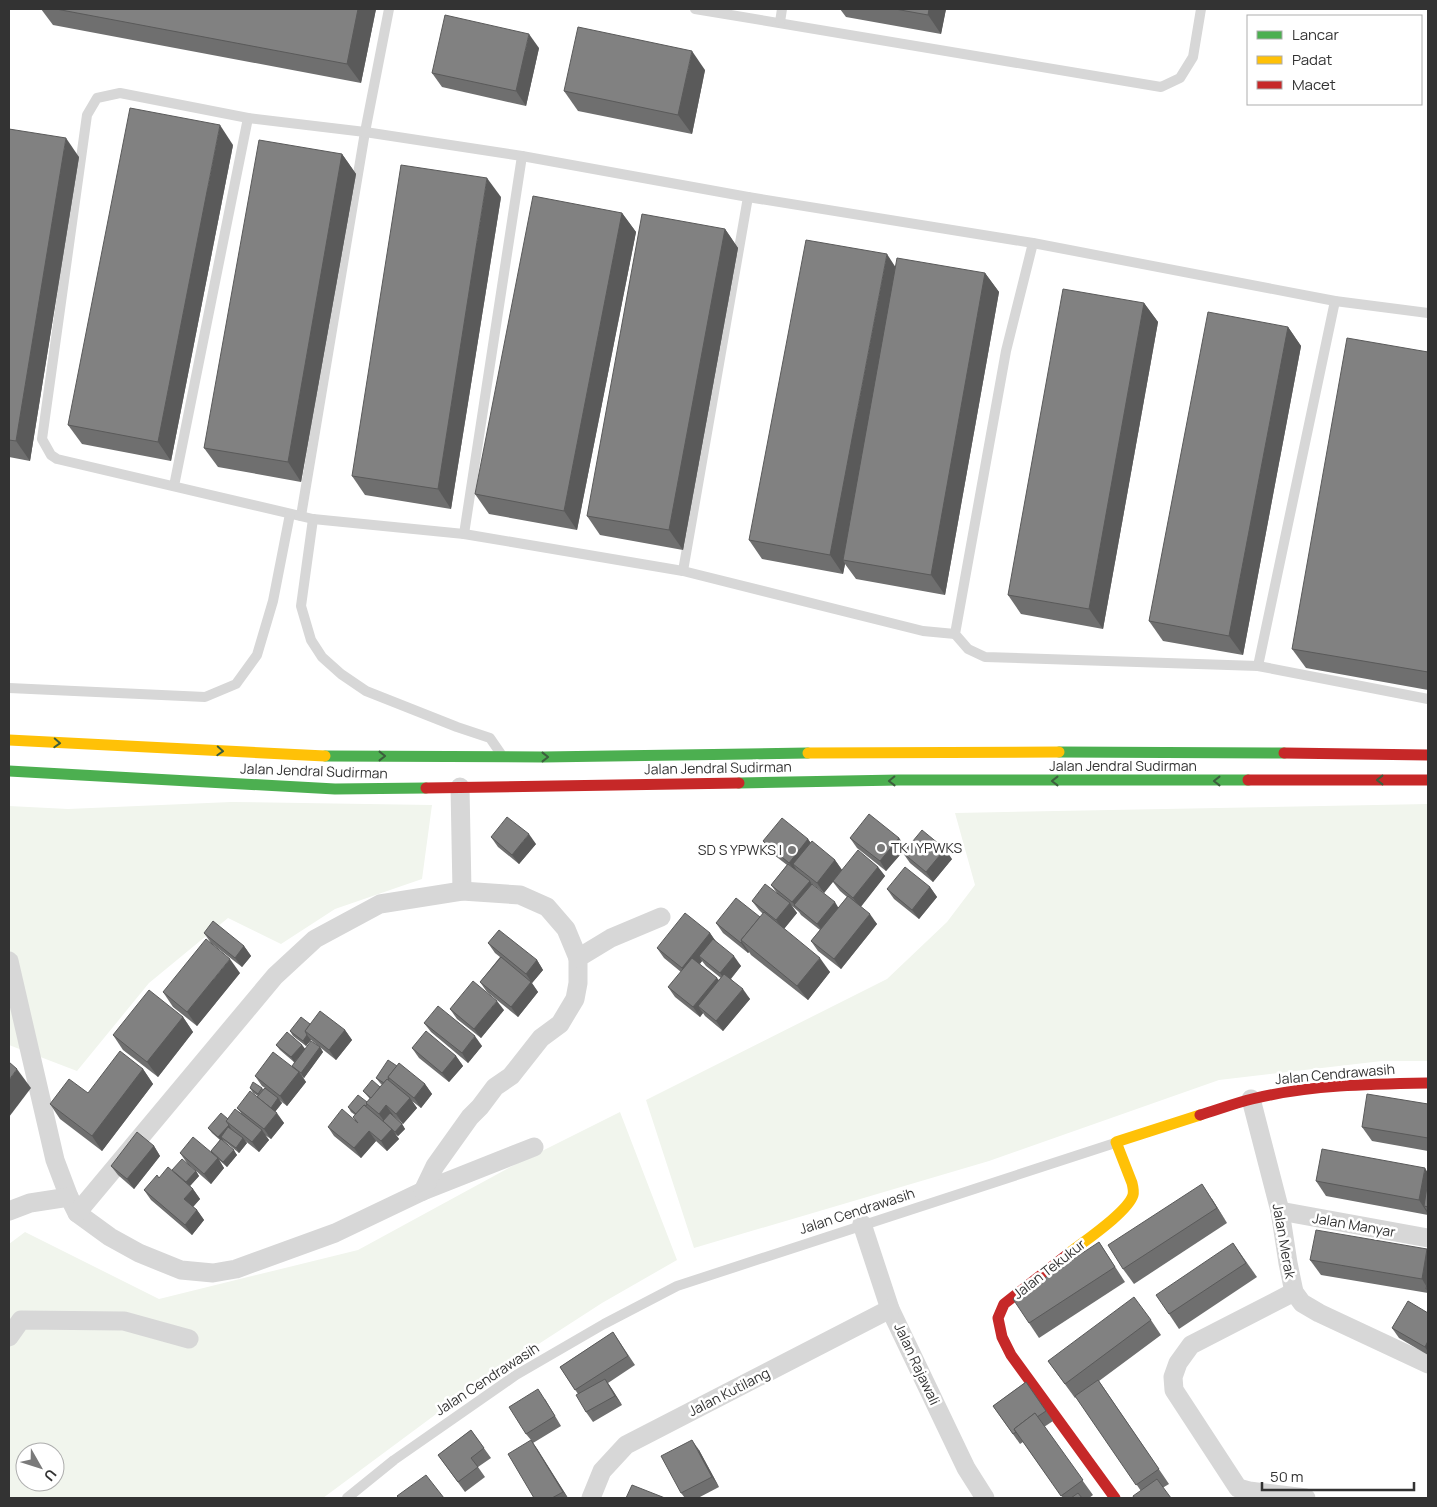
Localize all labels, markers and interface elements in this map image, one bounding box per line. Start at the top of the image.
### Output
legend [1247,15,1422,105]
text: Lancar [1292,24,1339,45]
text: Padat [1292,49,1332,70]
text: Macet [1292,74,1336,95]
one-way arrow [54,737,62,748]
one-way arrow [216,746,224,756]
one-way arrow [378,751,386,761]
one-way arrow [541,752,549,762]
street label: Jalan Jendral Sudirman [1049,756,1197,775]
street label: Jalan Jendral Sudirman [644,757,792,778]
street label: Jalan Jendral Sudirman [240,758,388,783]
one-way arrow [888,775,896,786]
one-way arrow [1375,775,1383,785]
one-way arrow [1050,776,1058,786]
one-way arrow [1213,776,1220,786]
place label: TK I YPWKS [891,838,962,857]
place label: SD S YPWKS I [698,840,782,859]
marker: TK I YPWKS [875,842,887,854]
marker: SD S YPWKS I [786,844,798,856]
street label: Jalan Cendrawasih [1274,1059,1396,1088]
street label: Jalan Cendrawasih [797,1183,917,1238]
street label: Jalan Merak [1269,1202,1301,1281]
street label: Jalan Manyar [1311,1208,1397,1241]
street label: Jalan Tekukur [1008,1234,1089,1303]
street label: Jalan Rajawali [890,1320,945,1408]
street label: Jalan Cendrawasih [431,1338,542,1419]
street label: Jalan Kutilang [685,1363,773,1420]
north arrow [15,1442,65,1492]
scale bar [1262,1460,1414,1492]
text: U [40,1466,61,1485]
text: 50 m [1270,1466,1304,1487]

